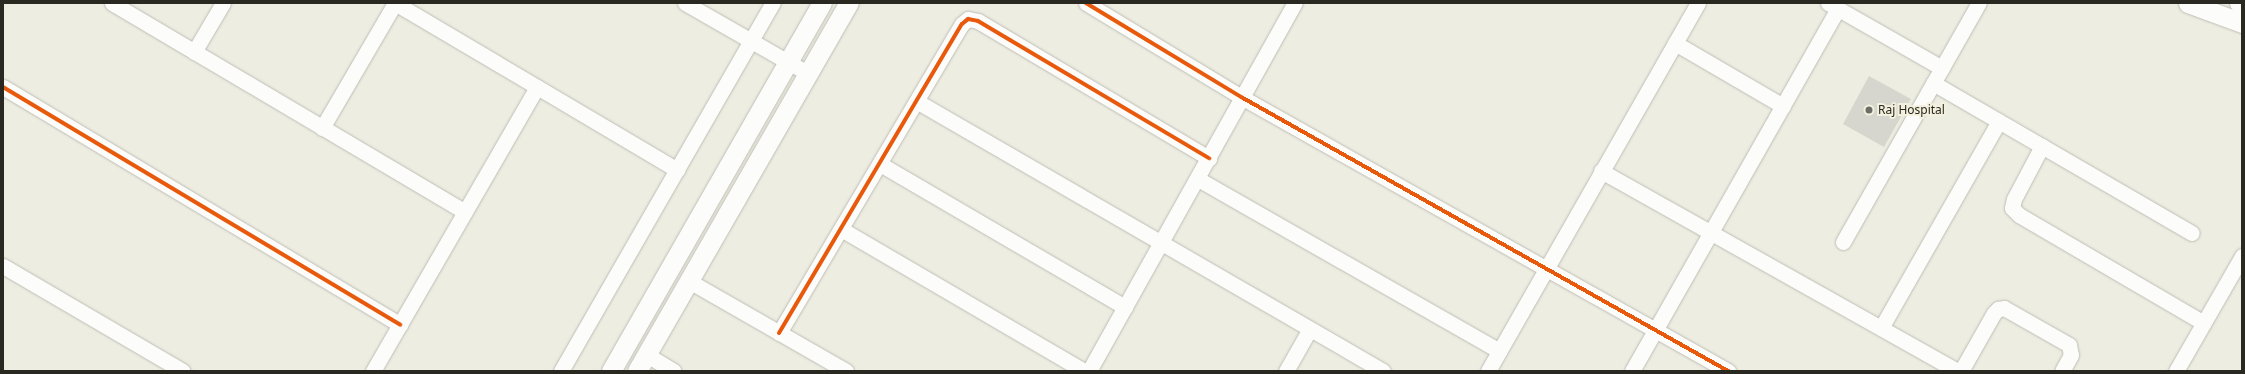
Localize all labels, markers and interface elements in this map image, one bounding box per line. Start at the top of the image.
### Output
place label: Raj Hospital [1878,103,1945,117]
marker: Raj Hospital [1863,104,1875,116]

